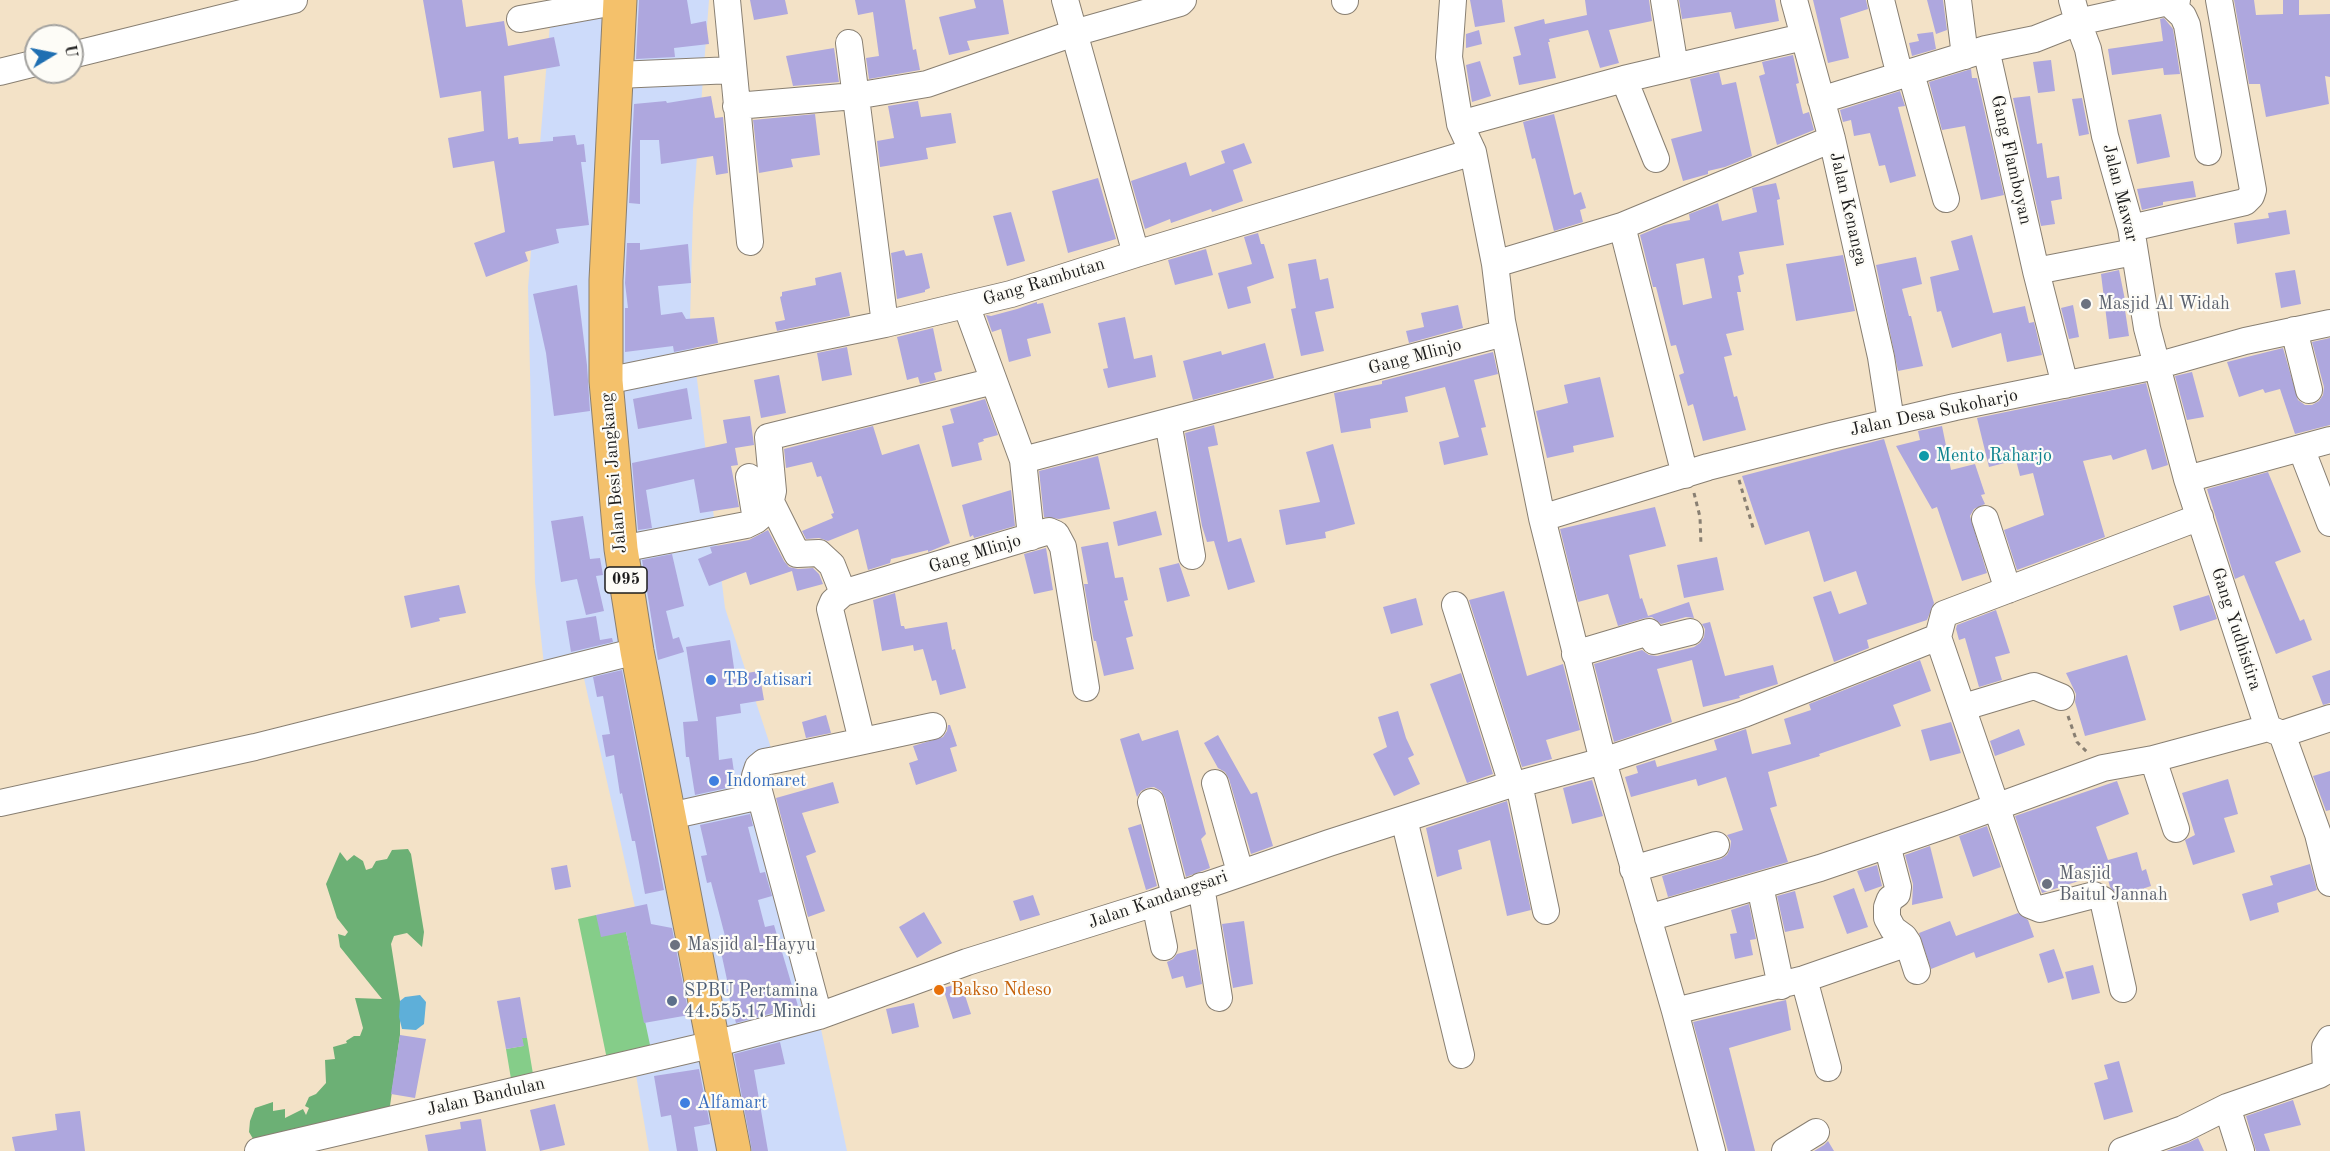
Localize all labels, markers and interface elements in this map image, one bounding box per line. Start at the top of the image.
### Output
north arrow [24,24,84,84]
text: U [61,44,79,59]
street label: Gang Flamboyan [1986,93,2036,227]
street label: Jalan Mawar [2097,142,2143,244]
street label: Jalan Kenanga [1824,150,1872,268]
street label: Gang Rambutan [981,253,1107,311]
place label: Masjid Al Widah [2098,293,2230,315]
marker: Masjid Al Widah [2079,297,2093,311]
street label: Gang Mlinjo [1366,334,1464,380]
street label: Jalan Desa Sukoharjo [1848,385,2020,441]
street label: Jalan Besi Jangkang [596,392,632,554]
place label: Mento Raharjo [1936,445,2052,467]
marker: Mento Raharjo [1917,449,1931,463]
street label: Gang Mlinjo [926,530,1024,578]
street label: Gang Yudhistira [2206,565,2266,693]
road number: 095 [605,567,647,593]
place label: TB Jatisari [723,669,812,691]
marker: TB Jatisari [704,673,718,687]
place label: Indomaret [726,770,806,792]
marker: Indomaret [707,774,721,788]
place label: Masjid Baitul Jannah [2059,863,2168,906]
street label: Jalan Kandangsari [1085,866,1231,934]
marker: Masjid Baitul Jannah [2040,877,2054,891]
place label: Masjid al-Hayyu [687,934,816,956]
marker: Masjid al-Hayyu [668,938,682,952]
place label: Bakso Ndeso [951,979,1052,1001]
place label: SPBU Pertamina 44.555.17 Mindi [684,980,818,1022]
marker: Bakso Ndeso [932,983,946,997]
marker: SPBU Pertamina 44.555.17 Mindi [665,994,679,1008]
street label: Jalan Bandulan [425,1073,547,1121]
place label: Alfamart [697,1092,767,1114]
marker: Alfamart [678,1096,692,1110]

